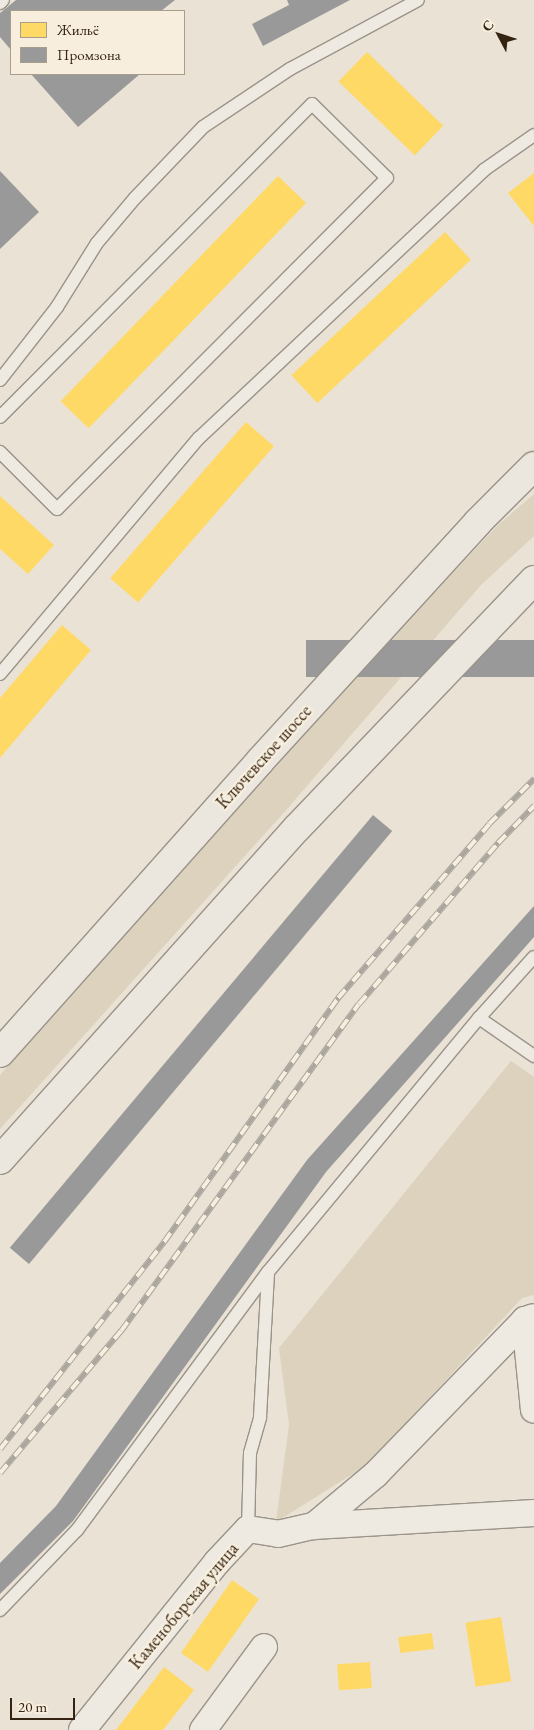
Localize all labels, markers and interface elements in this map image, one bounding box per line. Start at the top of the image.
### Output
legend [10,10,185,75]
north arrow [474,10,524,60]
text: С [477,16,498,35]
text: Жильё [57,20,99,39]
text: Промзона [57,45,121,64]
street label: Ключевское шоссе [212,701,316,813]
street label: Каменоборская улица [125,1538,243,1674]
scale bar [12,1688,78,1720]
text: 20 m [18,1697,47,1716]

